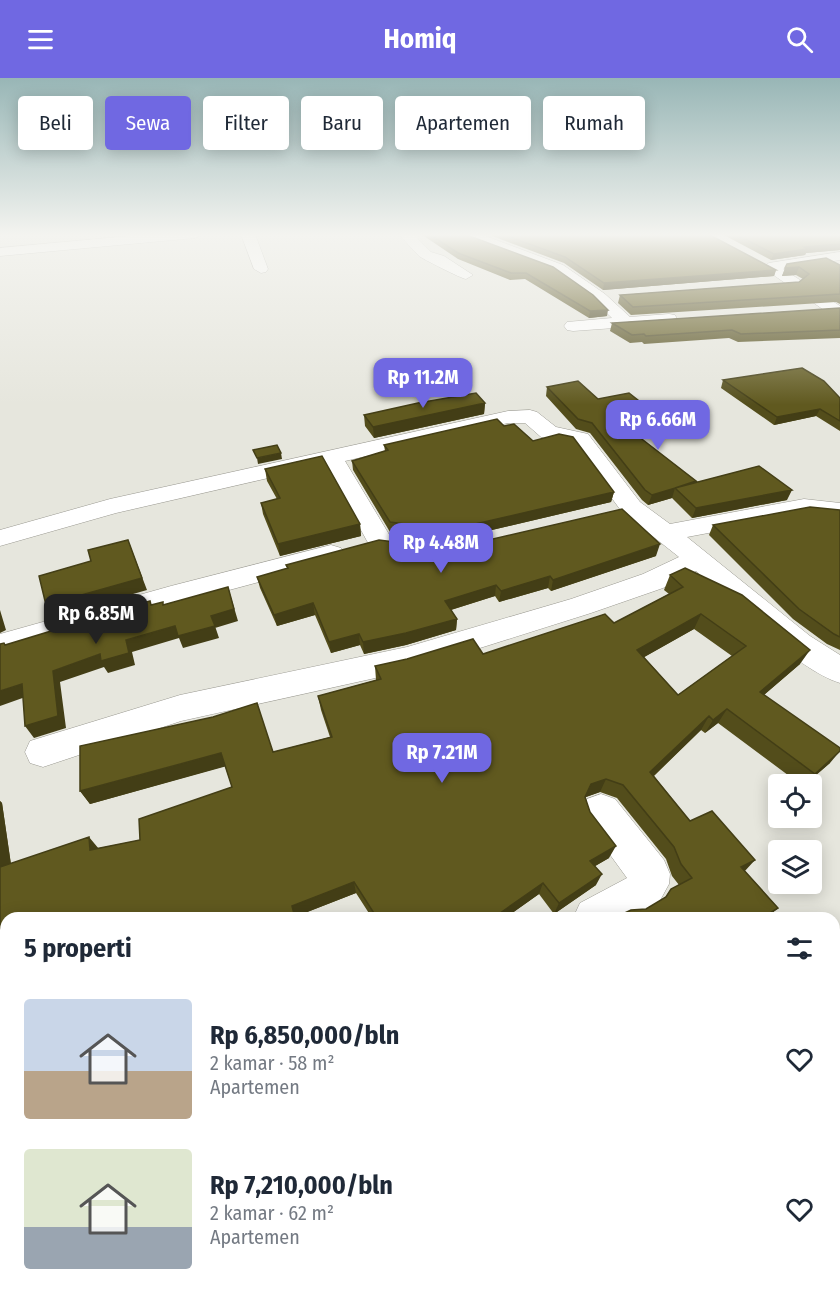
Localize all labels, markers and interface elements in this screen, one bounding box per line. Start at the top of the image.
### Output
icon: menu [24,23,57,56]
text: Homiq [384,23,456,55]
icon: search [783,23,816,56]
chip: Beli [18,96,93,150]
chip: Sewa [105,96,191,150]
chip: Filter [203,96,289,150]
chip: Baru [301,96,383,150]
chip: Apartemen [395,96,531,150]
chip: Rumah [543,96,645,150]
pin: Rp 11.2M [361,358,485,409]
text: Rp 11.2M [387,365,459,389]
pin: Rp 6.66M [596,400,720,451]
text: Rp 6.66M [620,407,696,431]
pin: Rp 4.48M [379,523,503,574]
text: Rp 4.48M [403,530,479,554]
pin: Rp 6.85M [34,594,158,645]
text: Rp 6.85M [58,601,134,625]
pin: Rp 7.21M [380,733,504,784]
text: Rp 7.21M [406,740,478,764]
map controls [768,774,822,894]
button: locate [768,774,822,828]
button: layers [768,840,822,894]
icon: filters [783,932,816,965]
text: 5 properti [24,933,132,964]
text: Rp 6,850,000/bln [210,1020,399,1051]
icon: home [72,1023,144,1095]
icon: heart [783,1043,816,1076]
text: 2 kamar · 58 m² [210,1051,335,1075]
text: Apartemen [210,1075,300,1099]
text: Rp 7,210,000/bln [210,1170,393,1201]
icon: home [72,1173,144,1245]
icon: heart [783,1193,816,1226]
text: 2 kamar · 62 m² [210,1201,334,1225]
text: Apartemen [210,1225,300,1249]

